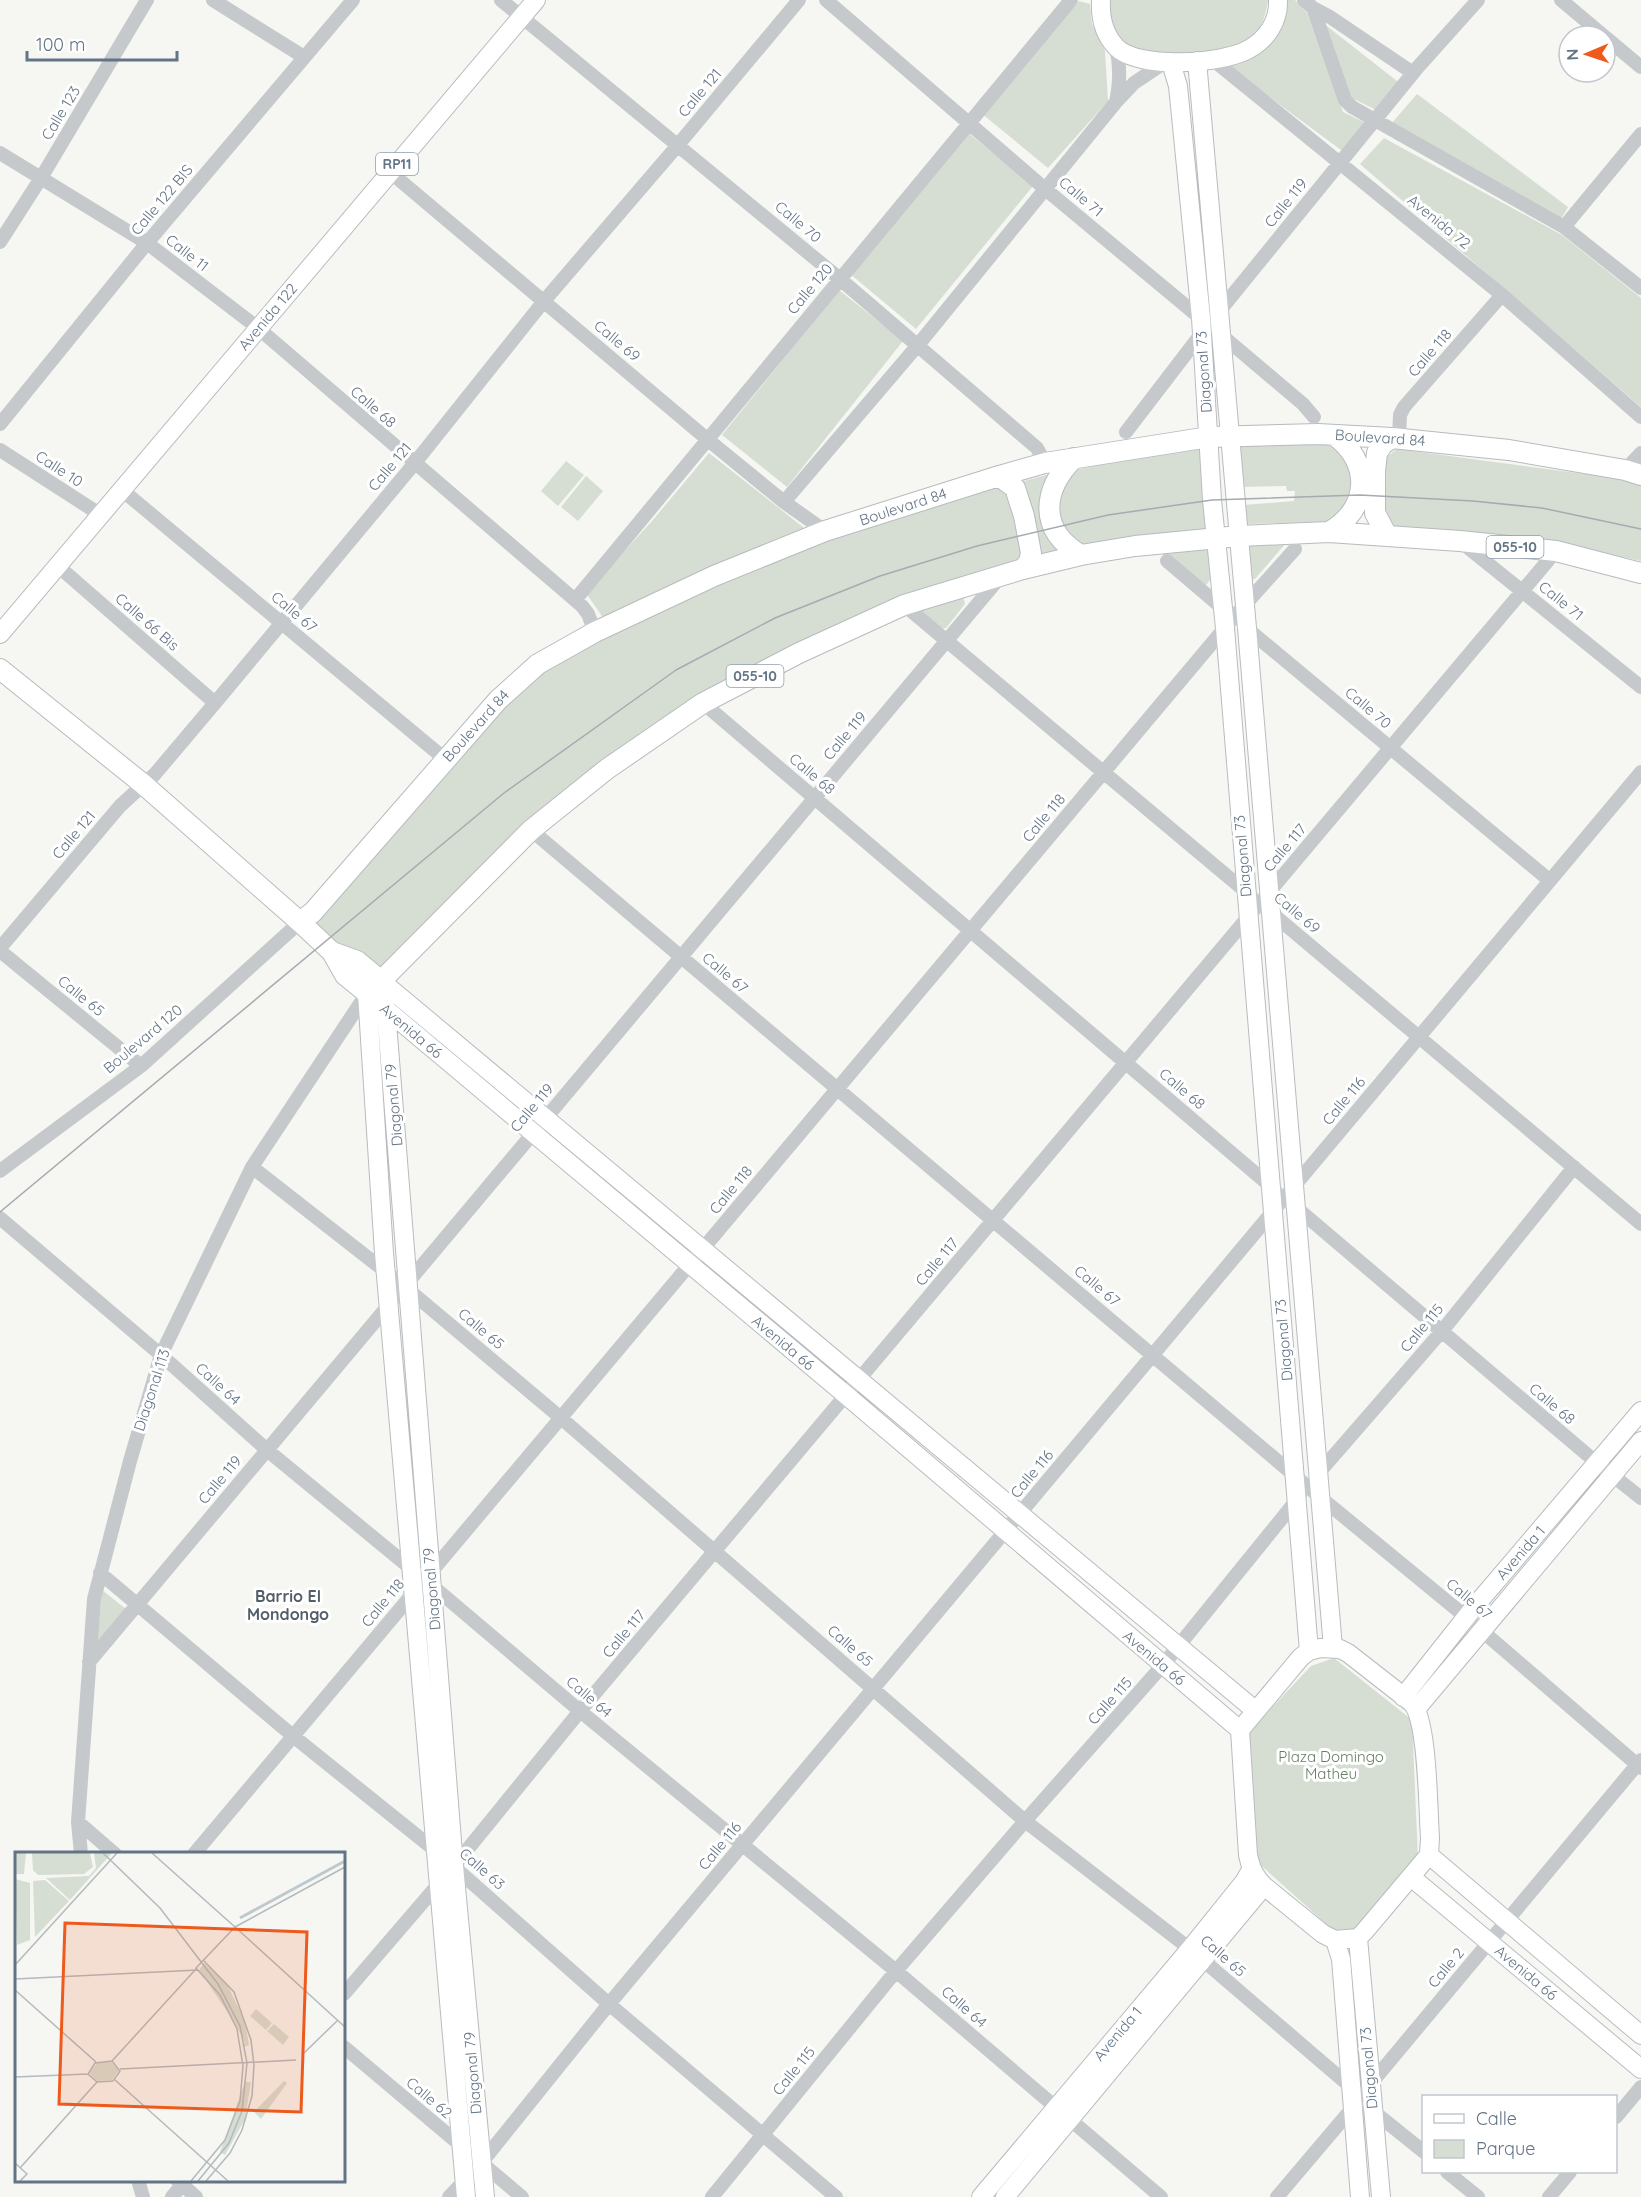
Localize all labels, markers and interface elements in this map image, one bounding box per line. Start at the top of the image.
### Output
scale bar [27,24,177,62]
north arrow [1557,24,1617,84]
text: 100 m [36,33,85,56]
text: N [1562,48,1582,61]
street label: Calle 121 [674,65,725,121]
street label: Calle 123 [37,82,84,143]
road number: RP11 [376,153,418,175]
street label: Calle 122 BIS [127,160,197,239]
street label: Calle 71 [1055,173,1107,221]
street label: Calle 119 [1260,174,1311,231]
street label: Avenida 72 [1404,190,1475,253]
street label: Calle 70 [771,197,825,247]
street label: Calle 11 [162,230,213,275]
street label: Calle 120 [783,259,837,318]
street label: Avenida 122 [234,279,301,354]
street label: Calle 69 [590,316,644,365]
street label: Calle 118 [1404,325,1456,381]
street label: Diagonal 73 [1191,330,1216,414]
street label: Calle 68 [347,382,400,432]
street label: Boulevard 84 [1334,425,1426,450]
street label: Calle 121 [364,439,415,495]
street label: Calle 10 [32,446,87,491]
street label: Boulevard 84 [857,483,949,530]
road number: 055-10 [1486,536,1544,558]
street label: Calle 71 [1535,577,1588,624]
street label: Calle 67 [268,587,321,636]
street label: Calle 66 Bis [111,589,183,655]
road number: 055-10 [726,665,783,687]
street label: Calle 70 [1341,683,1395,733]
street label: Boulevard 84 [438,686,513,766]
street label: Calle 119 [819,707,870,764]
street label: Calle 68 [785,749,839,798]
street label: Calle 118 [1018,790,1069,846]
street label: Calle 121 [48,807,99,863]
street label: Diagonal 73 [1229,814,1256,898]
street label: Calle 117 [1259,820,1310,876]
street label: Calle 69 [1270,888,1324,937]
street label: Calle 67 [699,948,752,997]
street label: Calle 65 [54,971,108,1020]
street label: Avenida 66 [376,999,447,1062]
street label: Boulevard 120 [99,1000,186,1077]
street label: Diagonal 79 [380,1063,407,1147]
street label: Calle 68 [1155,1064,1209,1113]
street label: Calle 116 [1318,1073,1369,1129]
street label: Calle 119 [506,1079,557,1136]
street label: Calle 118 [705,1162,756,1218]
street label: Calle 117 [911,1234,962,1290]
street label: Calle 67 [1071,1261,1124,1310]
street label: Diagonal 73 [1270,1298,1297,1382]
street label: Calle 115 [1396,1300,1447,1356]
street label: Calle 65 [454,1304,508,1353]
street label: Avenida 66 [748,1311,819,1374]
street label: Diagonal 113 [129,1346,174,1433]
street label: Calle 64 [192,1358,245,1409]
street label: Calle 68 [1525,1379,1579,1428]
street label: Calle 116 [1006,1446,1057,1502]
street label: Calle 119 [194,1451,245,1508]
street label: Avenida 1 [1492,1522,1549,1584]
street label: Diagonal 79 [418,1547,445,1631]
street label: Calle 67 [1443,1574,1496,1623]
street label: Calle 118 [357,1575,408,1631]
district label: Barrio El Mondongo [247,1586,329,1624]
street label: Calle 117 [598,1606,649,1662]
street label: Calle 65 [824,1621,877,1671]
street label: Avenida 66 [1119,1626,1190,1689]
street label: Calle 64 [562,1672,616,1721]
street label: Calle 115 [1083,1673,1136,1728]
park label: Plaza Domingo Matheu [1278,1747,1384,1783]
street label: Calle 116 [694,1818,745,1874]
street label: Calle 63 [456,1844,509,1894]
inset map [15,1852,345,2182]
street label: Calle 65 [1197,1931,1250,1981]
street label: Avenida 66 [1491,1941,1562,2004]
street label: Calle 2 [1423,1944,1468,1992]
street label: Calle 64 [938,1982,991,2032]
street label: Avenida 1 [1089,2003,1146,2065]
street label: Diagonal 73 [1355,2026,1382,2110]
street label: Diagonal 79 [459,2031,486,2115]
street label: Calle 115 [768,2042,819,2099]
street label: Calle 62 [402,2073,456,2122]
legend [1422,2095,1617,2173]
text: Calle [1476,2107,1517,2130]
text: Parque [1476,2137,1535,2160]

